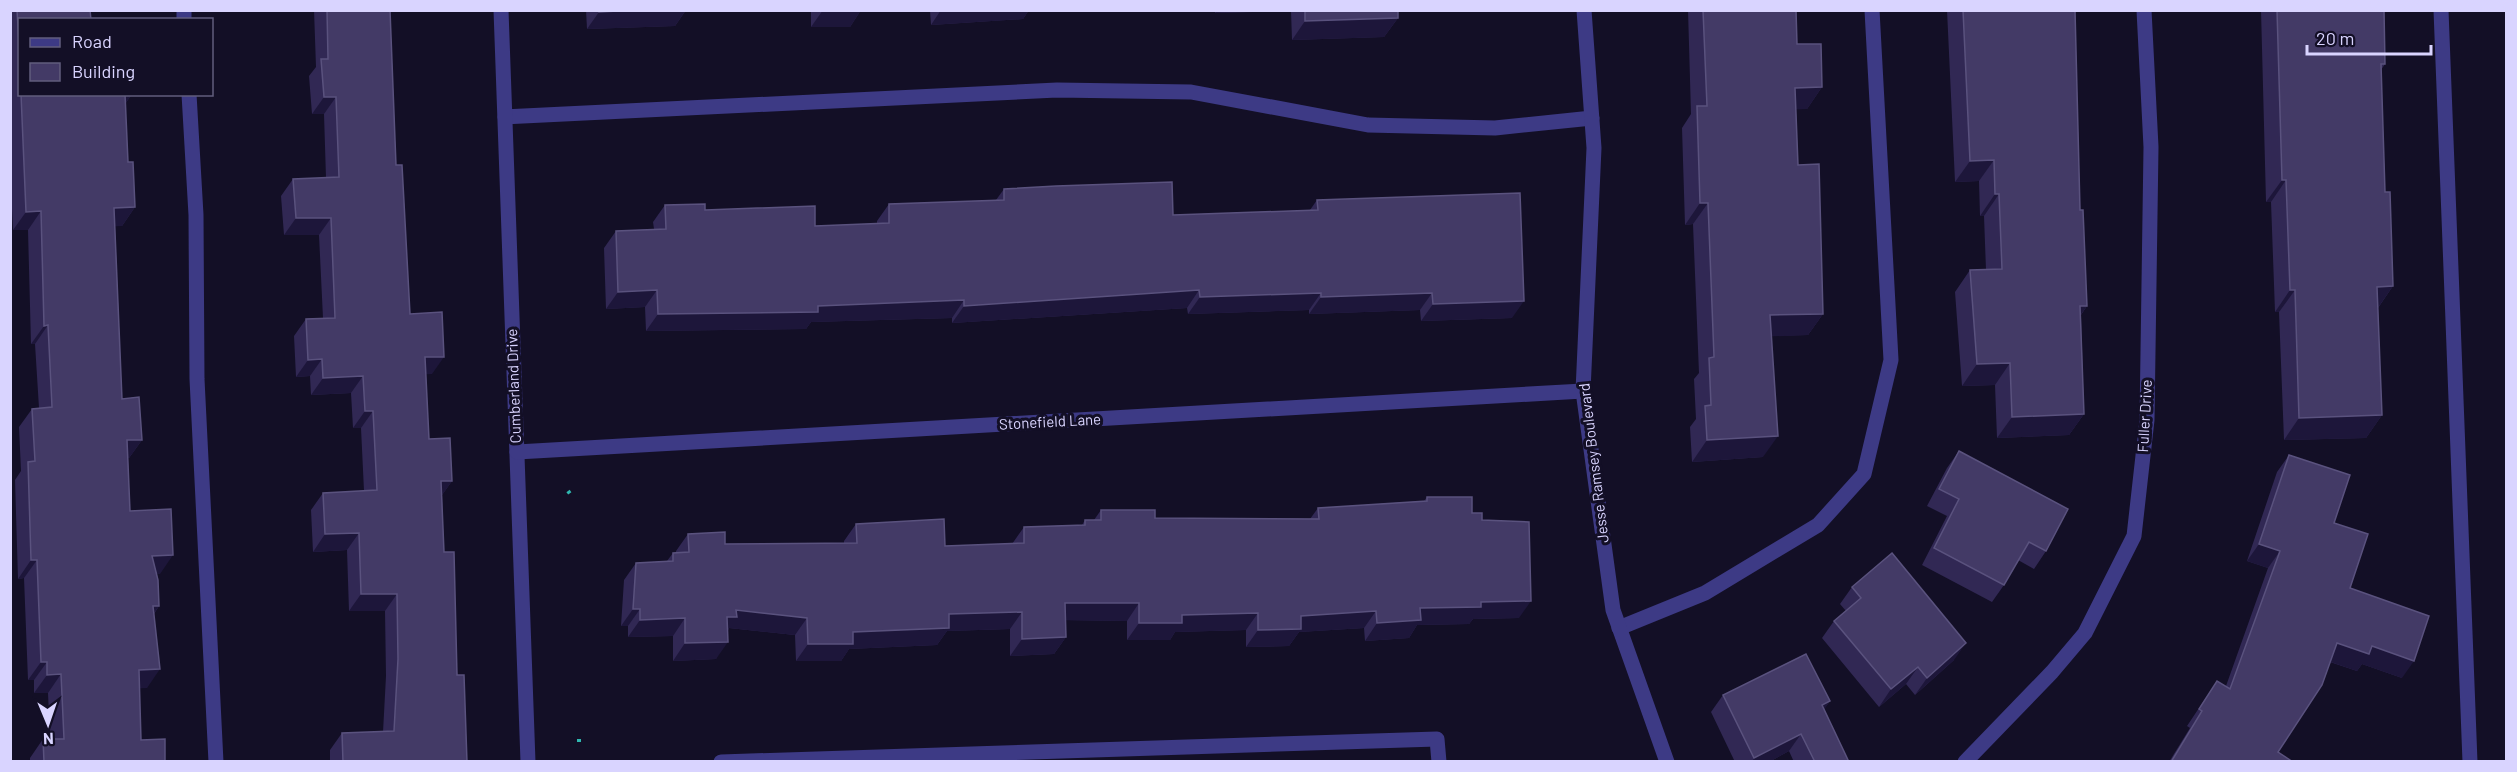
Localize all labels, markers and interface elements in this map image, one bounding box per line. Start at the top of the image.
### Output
legend [18,18,213,96]
scale bar [2307,18,2432,56]
text: 20 m [2316,27,2354,49]
text: Road [72,30,112,52]
text: Building [72,60,135,82]
street label: Cumberland Drive [502,328,524,444]
street label: Fuller Drive [2133,379,2155,453]
street label: Jesse Ramsey Boulevard [1574,382,1612,544]
street label: Stonefield Lane [998,409,1101,433]
north arrow [18,694,78,754]
text: N [43,730,54,749]

